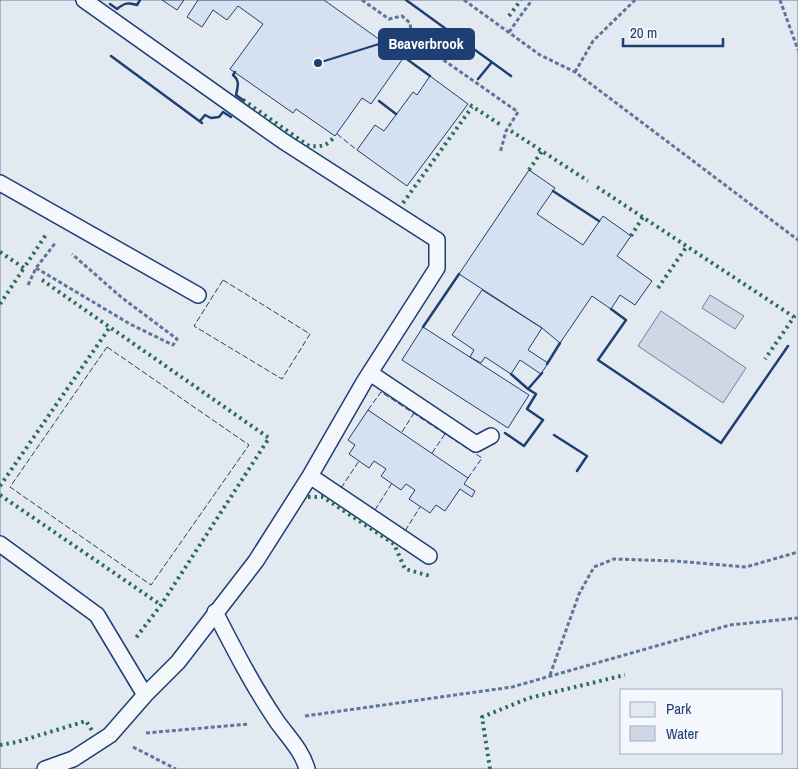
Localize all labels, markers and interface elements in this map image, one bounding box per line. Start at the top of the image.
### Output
scale bar [623,15,723,47]
text: 20 m [630,22,657,43]
callout: Beaverbrook [379,29,474,59]
text: Beaverbrook [388,33,464,54]
legend [620,689,783,754]
text: Park [666,698,692,719]
text: Water [666,723,698,744]

